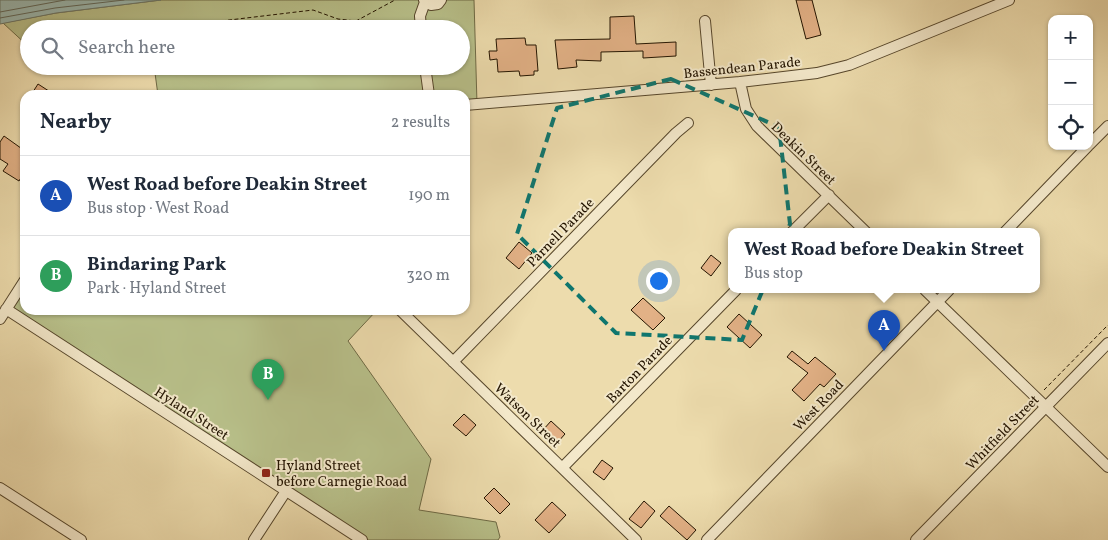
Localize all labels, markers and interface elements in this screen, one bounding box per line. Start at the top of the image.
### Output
map controls [1048,15,1093,150]
button: + [1048,15,1093,60]
search box [20,20,470,75]
icon: search [38,34,66,62]
text: Search here [78,35,175,61]
street label: Bassendean Parade [683,53,802,84]
button: − [1048,60,1093,105]
button: locate [1048,105,1093,150]
text: Nearby [40,108,111,137]
text: 2 results [391,112,450,134]
street label: Deakin Street [766,118,840,190]
text: West Road before Deakin Street [87,172,367,198]
text: A [50,185,62,207]
text: 190 m [408,185,450,207]
street label: Parnell Parade [523,194,599,272]
text: Bus stop · West Road [87,198,229,220]
popup [728,228,1040,293]
text: West Road before Deakin Street [744,237,1024,263]
text: Bindaring Park [87,252,226,278]
text: Bus stop [744,263,803,285]
text: B [51,265,61,287]
text: 320 m [406,265,450,287]
your location [646,268,672,294]
text: Park · Hyland Street [87,278,226,300]
pin: A [868,310,900,351]
street label: Barton Parade [603,332,678,408]
pin: B [252,359,284,400]
street label: West Road [790,376,849,436]
street label: Watson Street [489,379,565,453]
street label: Hyland Street [150,383,232,445]
street label: Whitfield Street [962,391,1044,475]
place label: Hyland Street before Carnegie Road [276,457,407,492]
marker: Hyland Street before Carnegie Road [260,467,272,479]

